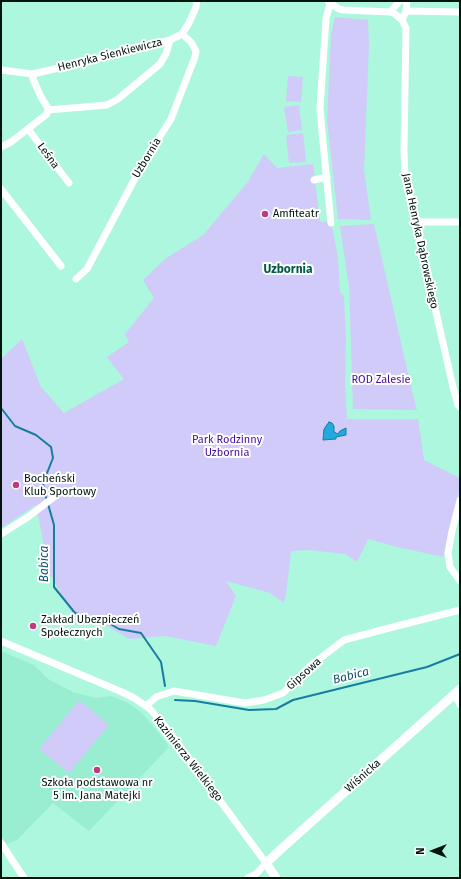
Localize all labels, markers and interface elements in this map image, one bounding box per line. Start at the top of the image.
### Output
street label: Henryka Sienkiewicza [56,36,164,74]
street label: Uzbornia [130,135,164,181]
street label: Leśna [34,141,62,171]
street label: Jana Henryka Dąbrowskiego [399,172,441,310]
place label: Amfiteatr [273,207,319,221]
marker: Amfiteatr [260,209,270,219]
district label: Uzbornia [263,263,313,277]
park label: ROD Zalesie [351,373,411,387]
park label: Park Rodzinny Uzbornia [192,433,262,459]
place label: Bocheński Klub Sportowy [24,472,96,498]
marker: Bocheński Klub Sportowy [11,480,21,490]
water label: Babica [38,546,52,582]
place label: Zakład Ubezpieczeń Społecznych [41,613,139,639]
marker: Zakład Ubezpieczeń Społecznych [28,621,38,631]
street label: Gipsowa [284,655,324,693]
water label: Babica [332,665,370,687]
street label: Kazimierza Wielkiego [151,714,225,804]
street label: Wiśnicka [342,757,384,795]
marker: Szkoła podstawowa nr 5 im. Jana Matejki [92,765,102,775]
place label: Szkoła podstawowa nr 5 im. Jana Matejki [41,776,153,802]
north arrow [413,831,453,871]
text: N [414,847,427,855]

